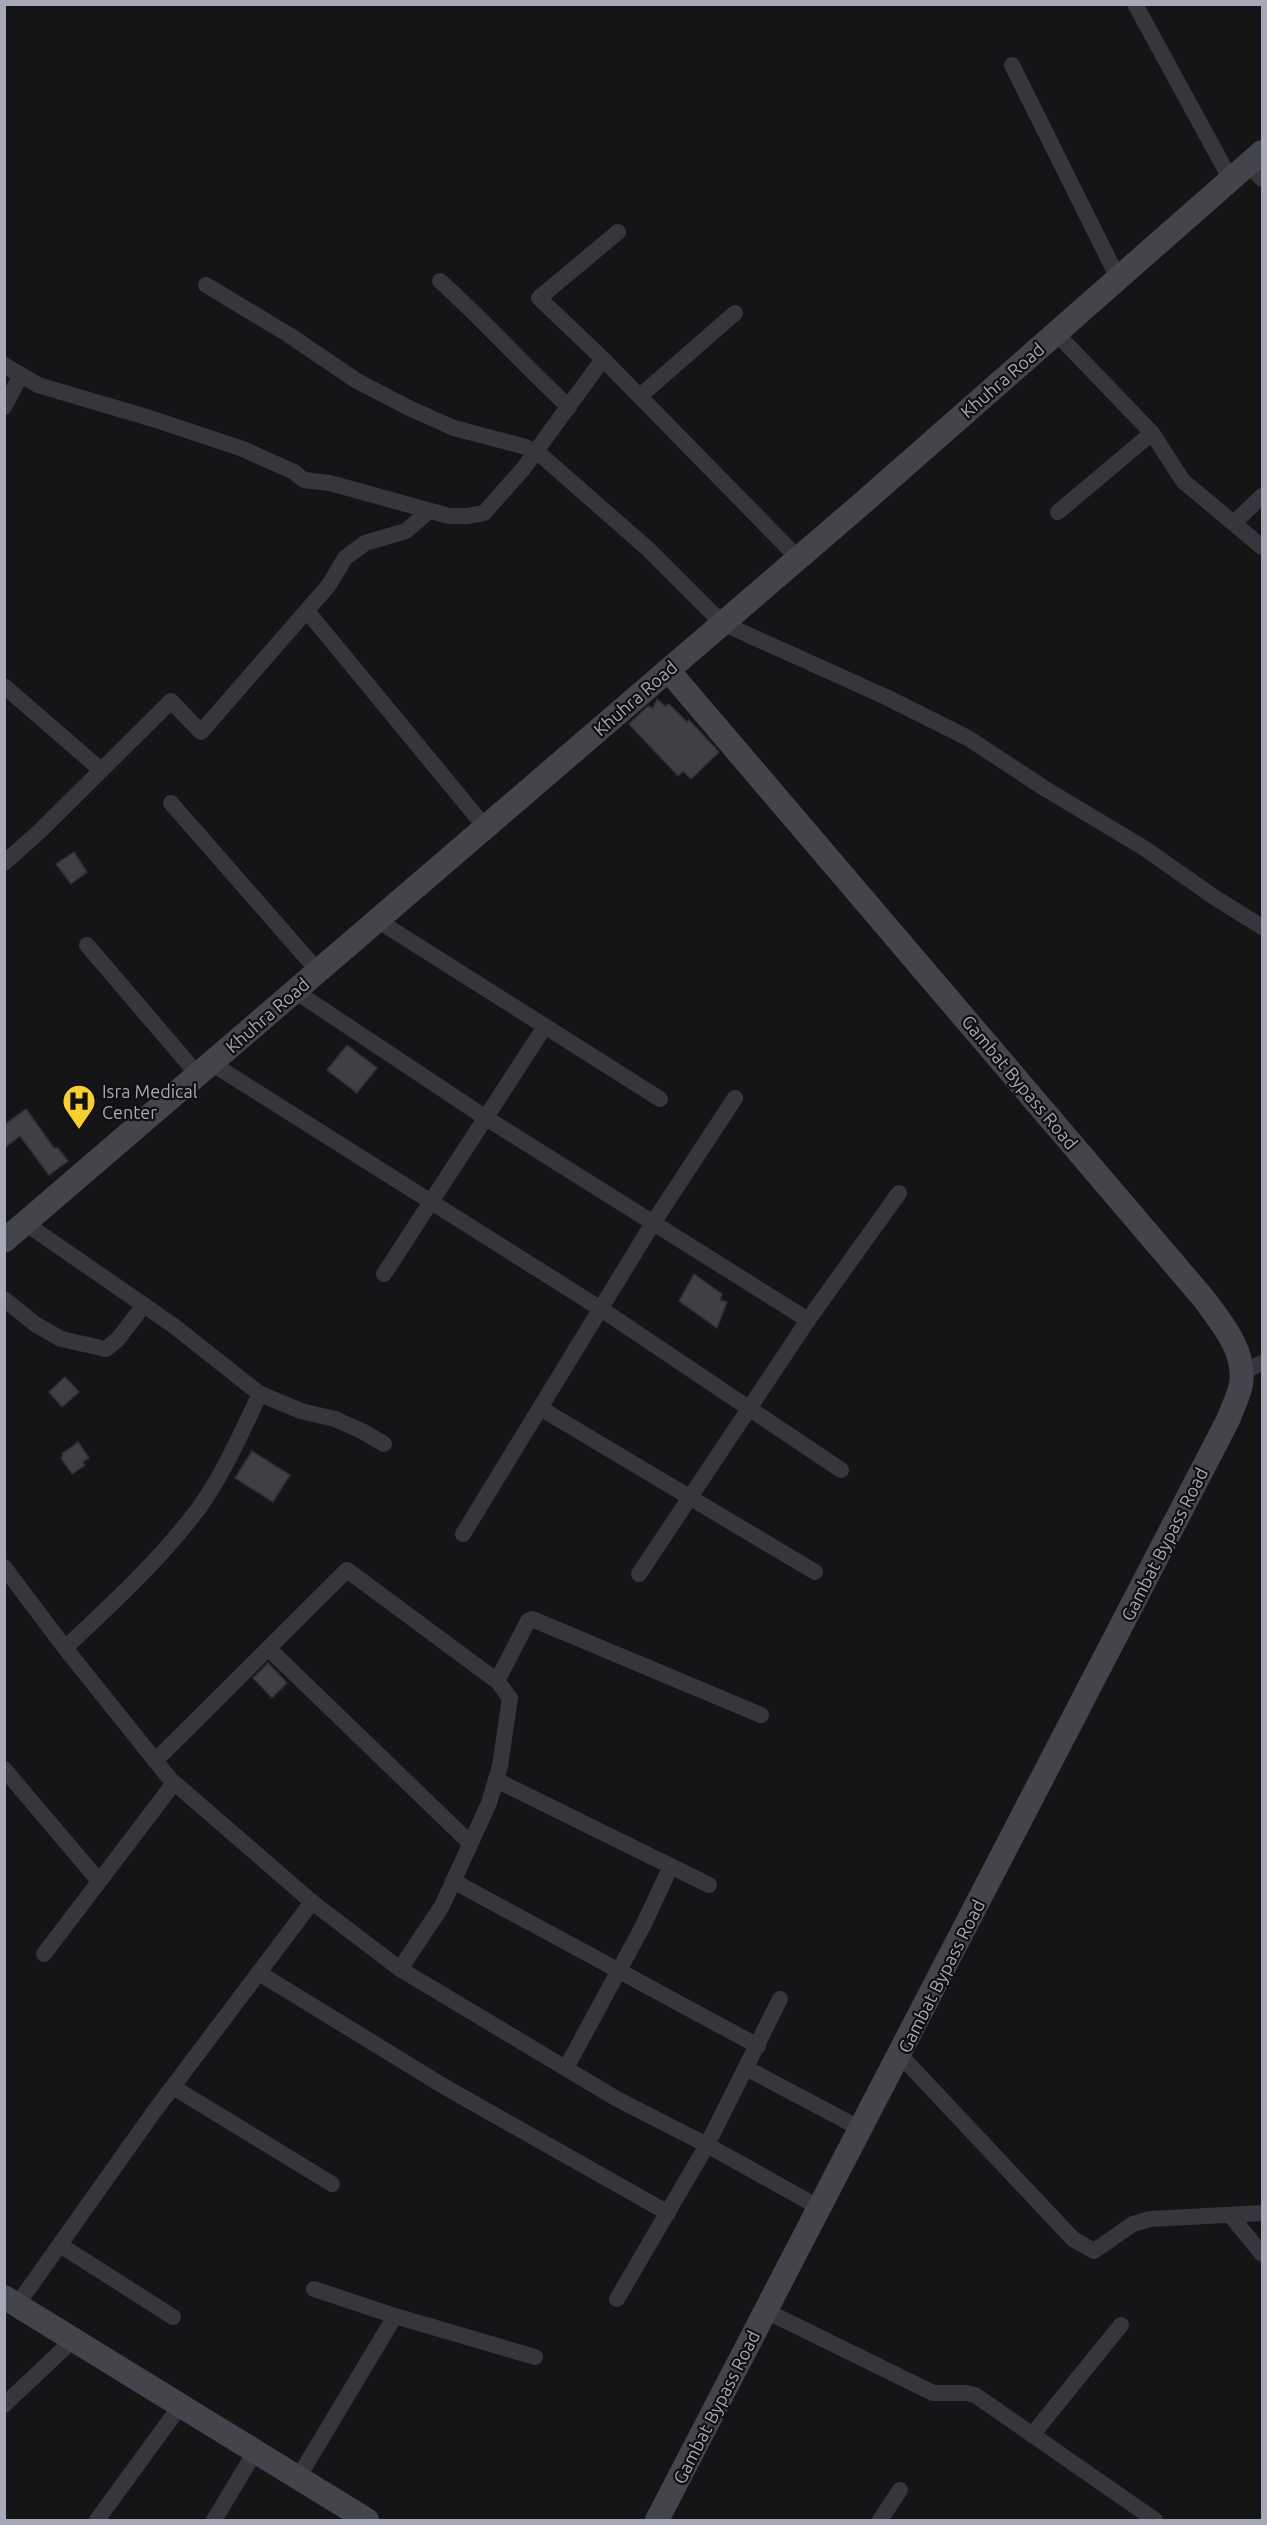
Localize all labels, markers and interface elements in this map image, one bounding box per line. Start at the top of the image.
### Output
street label: Khuhra Road [956,339,1048,421]
street label: Khuhra Road [589,657,681,739]
street label: Khuhra Road [221,974,313,1056]
street label: Gambat Bypass Road [958,1011,1082,1153]
place label: Isra Medical Center [102,1081,198,1122]
hospital icon: Isra Medical Center [61,1083,97,1130]
street label: Gambat Bypass Road [1117,1464,1211,1624]
street label: Gambat Bypass Road [894,1896,988,2056]
street label: Gambat Bypass Road [669,2327,763,2487]

